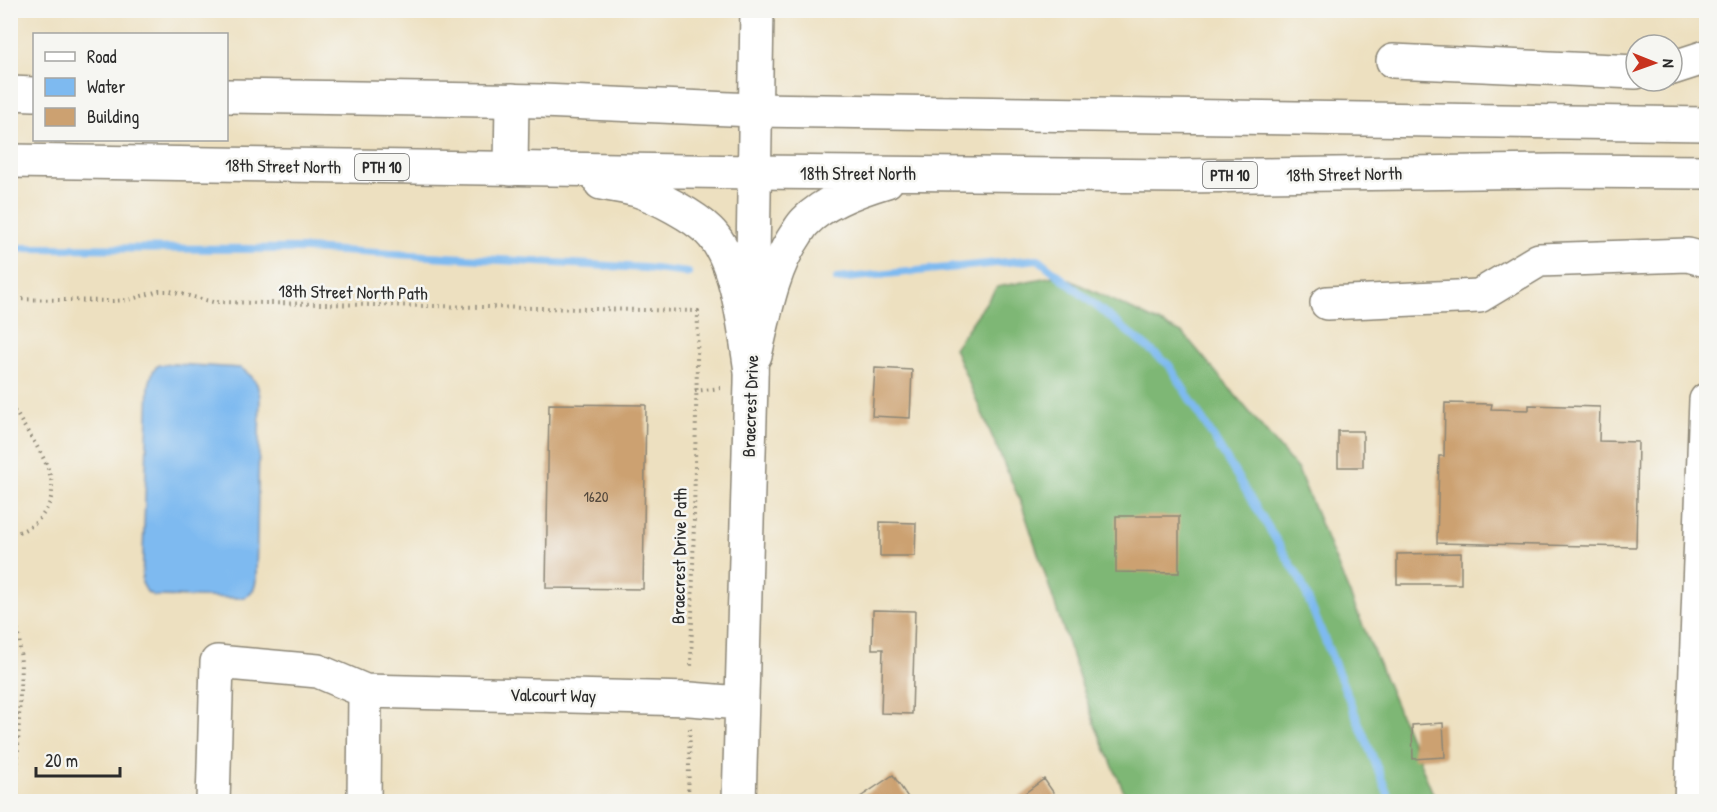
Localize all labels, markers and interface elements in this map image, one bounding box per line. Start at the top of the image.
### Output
legend [33,33,228,141]
north arrow [1624,33,1684,93]
text: Road [87,44,117,69]
text: N [1658,59,1680,68]
text: Water [87,74,125,99]
text: Building [87,104,139,129]
street label: 18th Street North [225,152,342,180]
road number: PTH 10 [355,154,409,180]
street label: 18th Street North [1286,160,1403,188]
street label: 18th Street North [800,161,916,186]
road number: PTH 10 [1203,162,1257,188]
street label: 18th Street North Path [278,278,428,306]
street label: Braecrest Drive [736,354,764,458]
house number: 1620 [583,486,609,507]
street label: Braecrest Drive Path [665,487,693,624]
street label: Valcourt Way [510,682,597,708]
scale bar [36,740,120,778]
text: 20 m [45,748,78,773]

